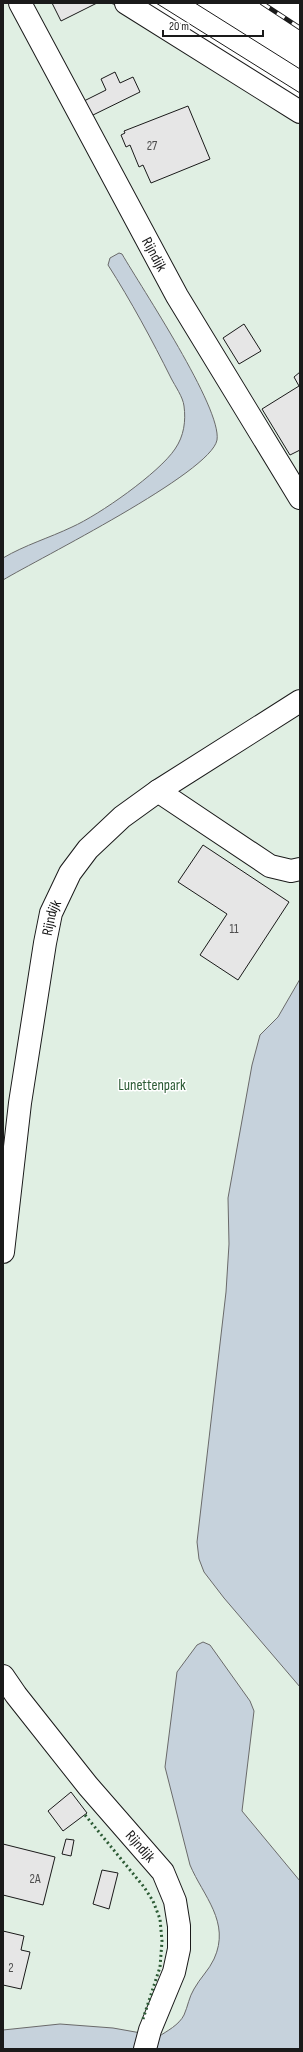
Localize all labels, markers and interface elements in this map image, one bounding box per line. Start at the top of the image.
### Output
scale bar [163,12,263,38]
text: 20 m [169,19,189,34]
house number: 27 [147,138,158,154]
street label: Rijndijk [137,234,171,275]
street label: Rijndijk [38,897,66,937]
house number: 11 [229,921,239,937]
park label: Lunettenpark [118,1076,186,1095]
street label: Rijndijk [121,1827,159,1867]
house number: 2A [30,1871,41,1887]
house number: 2 [8,1960,14,1976]

